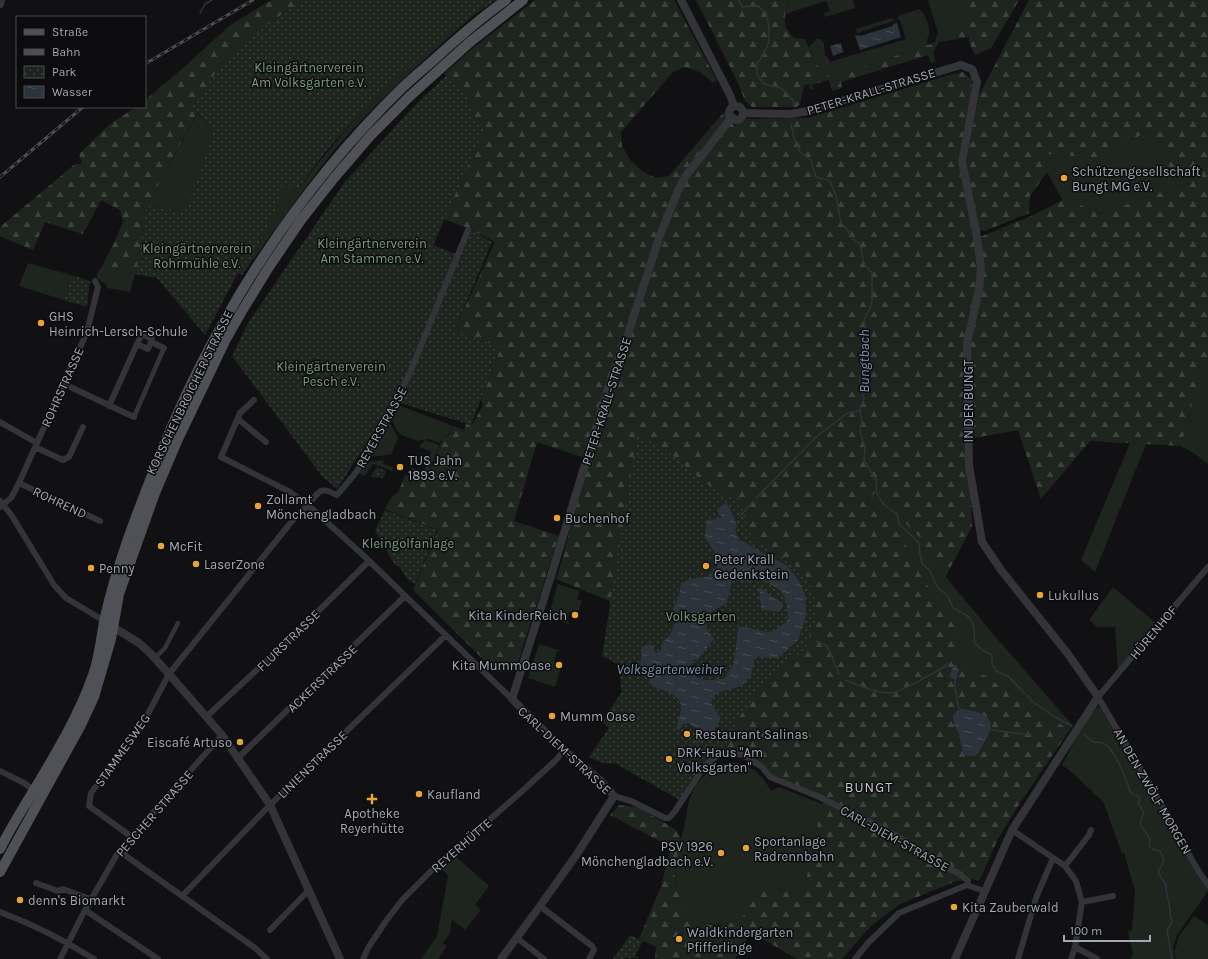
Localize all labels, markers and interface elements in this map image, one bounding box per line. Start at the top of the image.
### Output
legend [16,16,146,108]
text: Straße [52,25,88,39]
text: Bahn [52,45,81,59]
park label: Kleingärtnerverein Am Volksgarten e.V. [252,60,366,90]
text: Park [52,65,77,79]
street label: PETER-KRALL-STRASSE [805,65,937,118]
text: Wasser [52,85,93,99]
place label: Schützengesellschaft Bungt MG e.V. [1072,164,1201,194]
marker: Schützengesellschaft Bungt MG e.V. [1059,173,1069,183]
park label: Kleingärtnerverein Am Stammen e.V. [317,236,427,266]
park label: Kleingärtnerverein Rohrmühle e.V. [142,241,252,271]
street label: KORSCHENBROICHER STRASSE [143,308,236,477]
place label: GHS Heinrich-Lersch-Schule [49,309,188,339]
marker: GHS Heinrich-Lersch-Schule [36,318,46,328]
water label: Bungtbach [856,329,873,393]
street label: PETER-KRALL-STRASSE [579,335,634,467]
street label: ROHRSTRASSE [38,345,87,429]
park label: Kleingärtnerverein Pesch e.V. [276,359,386,389]
street label: IN DER BUNGT [961,359,976,442]
street label: REYERSTRASSE [353,384,410,470]
place label: TUS Jahn 1893 e.V. [408,453,462,483]
marker: TUS Jahn 1893 e.V. [395,462,405,472]
street label: ROHREND [30,483,89,521]
place label: Zollamt Mönchengladbach [266,492,376,522]
marker: Zollamt Mönchengladbach [253,501,263,511]
place label: Buchenhof [565,511,630,526]
marker: Buchenhof [552,513,562,523]
park label: Kleingolfanlage [362,536,454,551]
place label: McFit [169,539,202,554]
marker: McFit [156,541,166,551]
place label: Peter Krall Gedenkstein [714,552,789,582]
place label: LaserZone [204,557,265,572]
marker: LaserZone [191,559,201,569]
place label: Penny [99,561,135,576]
marker: Peter Krall Gedenkstein [701,561,711,571]
marker: Penny [86,563,96,573]
place label: Lukullus [1048,588,1099,603]
marker: Lukullus [1035,590,1045,600]
street label: HÜRENHOF [1126,602,1180,662]
street label: FLURSTRASSE [254,606,323,674]
place label: Kita KinderReich [468,608,567,623]
park label: Volksgarten [666,609,736,624]
marker: Kita KinderReich [570,610,580,620]
street label: ACKERSTRASSE [284,641,360,716]
place label: Kita MummOase [452,658,551,673]
marker: Kita MummOase [554,660,564,670]
water label: Volksgartenweiher [617,661,725,678]
street label: CARL-DIEM-STRASSE [515,703,614,797]
place label: Mumm Oase [560,709,636,724]
street label: STAMMESWEG [92,711,153,790]
marker: Mumm Oase [547,711,557,721]
street label: AN DEN ZWÖLF MORGEN [1110,725,1196,857]
street label: LINIENSTRASSE [274,727,350,801]
place label: Restaurant Salinas [695,727,809,742]
marker: Restaurant Salinas [682,729,692,739]
place label: Eiscafé Artuso [147,735,232,750]
marker: Eiscafé Artuso [235,737,245,747]
place label: DRK-Haus "Am Volksgarten" [677,745,763,775]
marker: DRK-Haus "Am Volksgarten" [664,754,674,764]
street label: PESCHER STRASSE [113,767,196,860]
district label: BUNGT [845,779,893,796]
place label: Kaufland [427,787,481,802]
marker: Kaufland [414,789,424,799]
marker: Apotheke Reyerhütte [367,794,377,804]
street label: CARL-DIEM-STRASSE [838,802,952,875]
place label: Apotheke Reyerhütte [340,806,404,836]
street label: REYERHÜTTE [427,814,495,876]
place label: Sportanlage Radrennbahn [754,834,834,864]
place label: PSV 1926 Mönchengladbach e.V. [581,839,713,869]
marker: Sportanlage Radrennbahn [741,843,751,853]
marker: PSV 1926 Mönchengladbach e.V. [716,848,726,858]
place label: denn's Biomarkt [28,893,125,908]
marker: denn's Biomarkt [15,895,25,905]
place label: Kita Zauberwald [962,900,1059,915]
marker: Kita Zauberwald [949,902,959,912]
scale bar [1064,917,1150,943]
text: 100 m [1070,924,1102,938]
place label: Waldkindergarten Pfifferlinge [687,925,793,955]
marker: Waldkindergarten Pfifferlinge [674,934,684,944]

